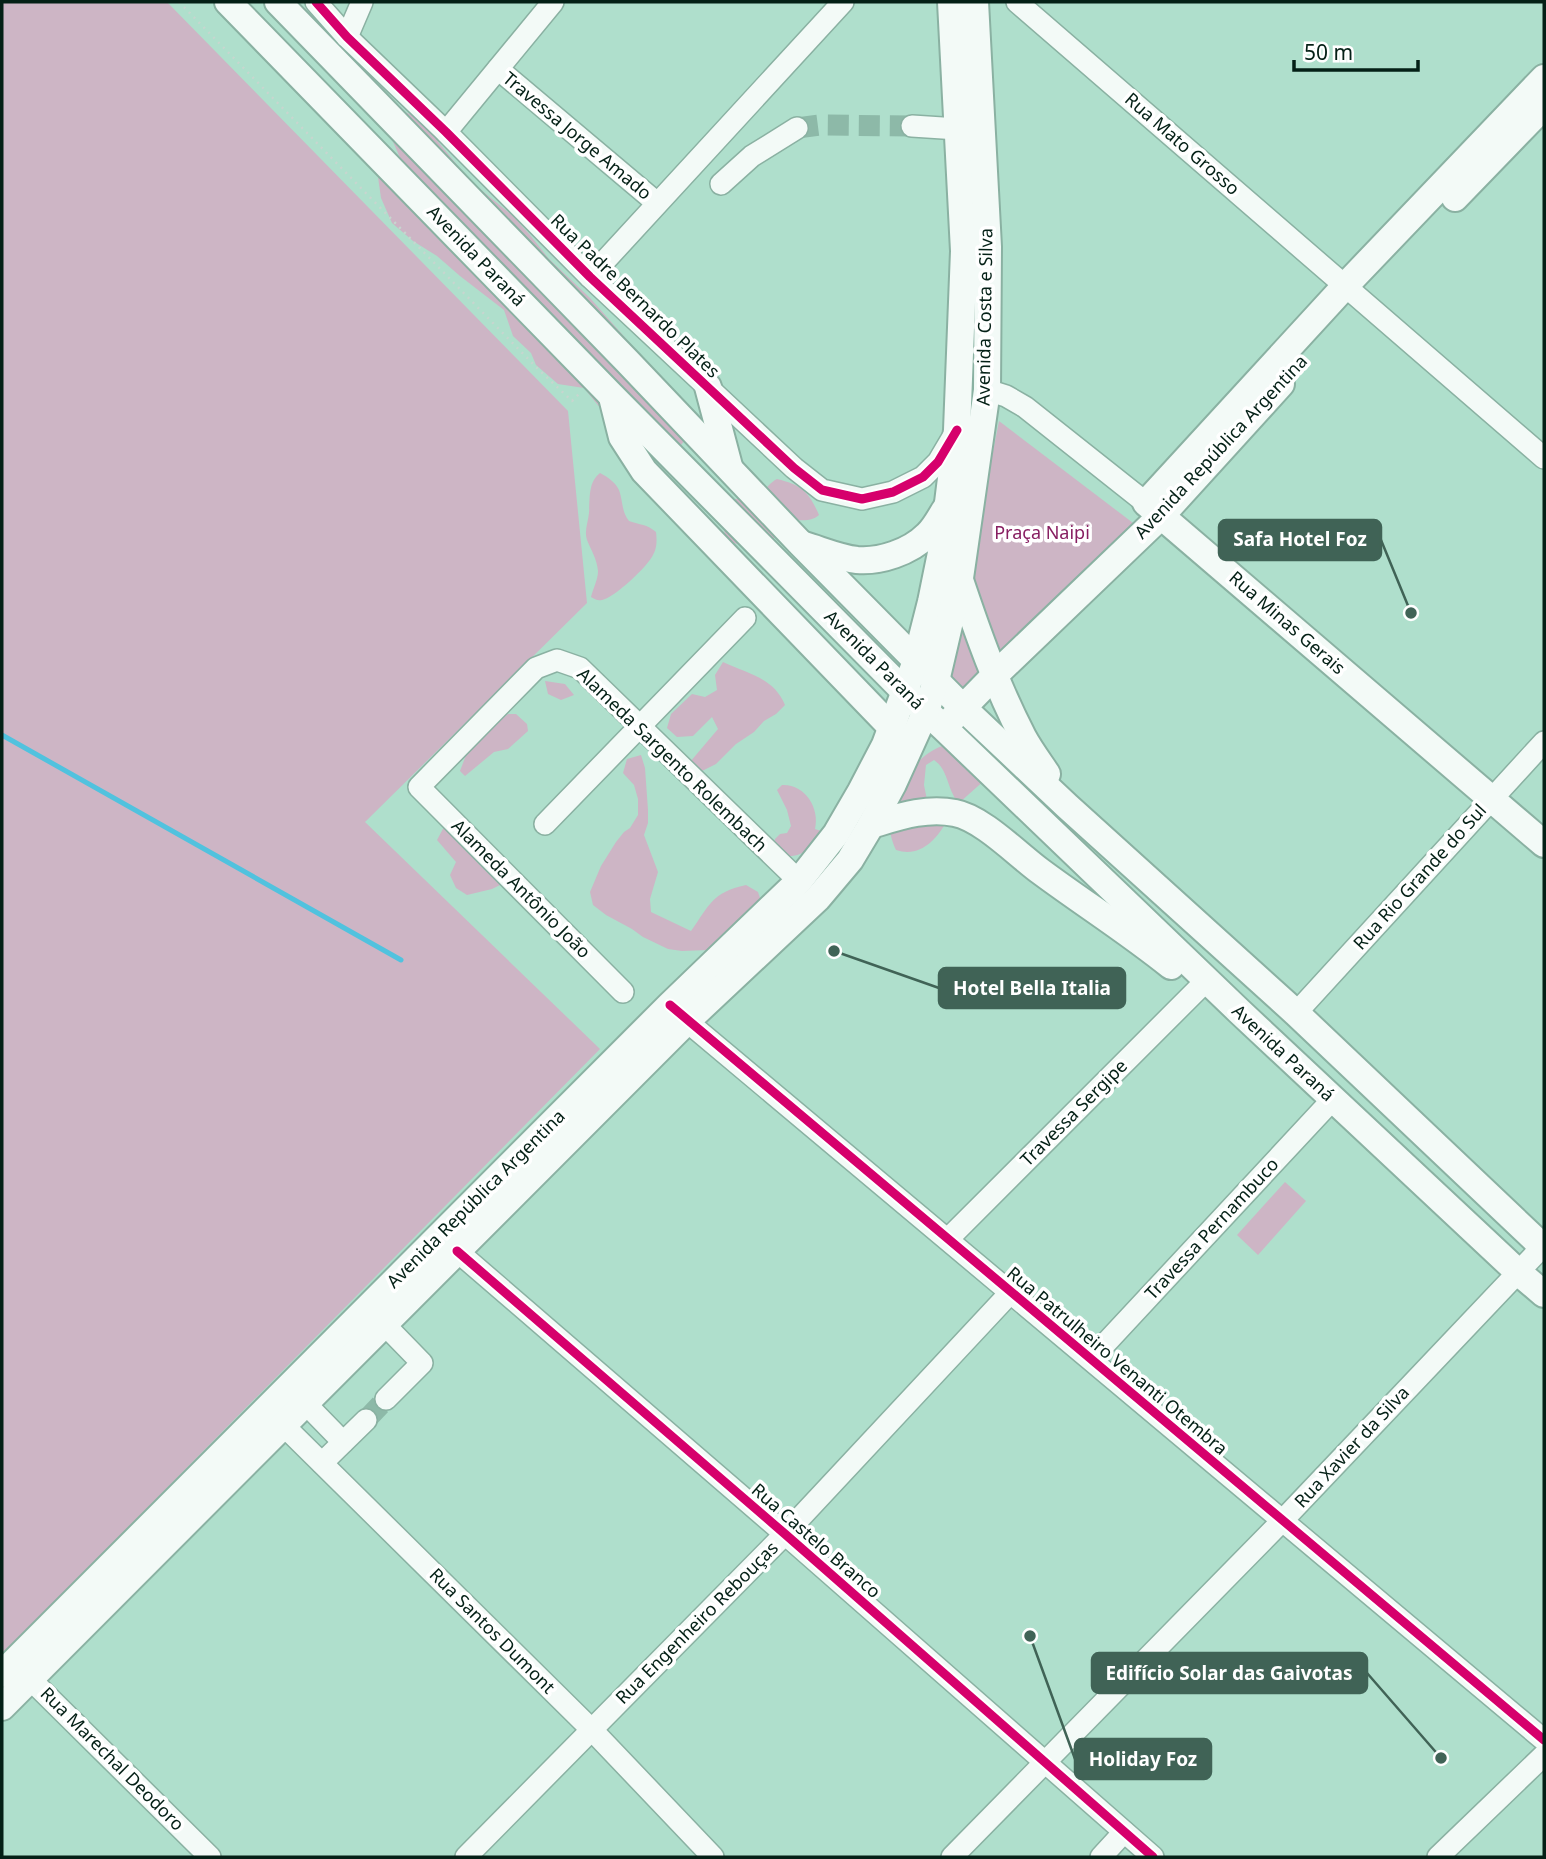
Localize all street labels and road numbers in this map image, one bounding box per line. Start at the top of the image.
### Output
street label: Travessa Jorge Amado [498,66,657,205]
street label: Rua Mato Grosso [1120,87,1245,200]
street label: Avenida Paraná [422,200,531,311]
street label: Rua Padre Bernardo Plates [546,208,725,382]
street label: Avenida Costa e Silva [970,228,998,406]
street label: Avenida República Argentina [1129,349,1312,543]
street label: Rua Minas Gerais [1225,565,1351,679]
street label: Avenida Paraná [820,604,930,714]
street label: Alameda Sargento Rolembach [573,662,773,857]
street label: Rua Rio Grande do Sul [1347,798,1491,954]
street label: Alameda Antônio João [447,814,596,963]
street label: Avenida Paraná [1227,999,1340,1106]
street label: Travessa Sergipe [1015,1054,1132,1171]
street label: Avenida República Argentina [381,1104,570,1293]
street label: Travessa Pernambuco [1139,1152,1283,1304]
street label: Rua Patrulheiro Venanti Otembra [1002,1261,1233,1460]
street label: Rua Xavier da Silva [1289,1380,1414,1512]
street label: Rua Castelo Branco [747,1478,886,1603]
street label: Rua Engenheiro Rebouças [610,1536,783,1709]
street label: Rua Santos Dumont [425,1562,561,1699]
street label: Rua Marechal Deodoro [36,1681,190,1835]

